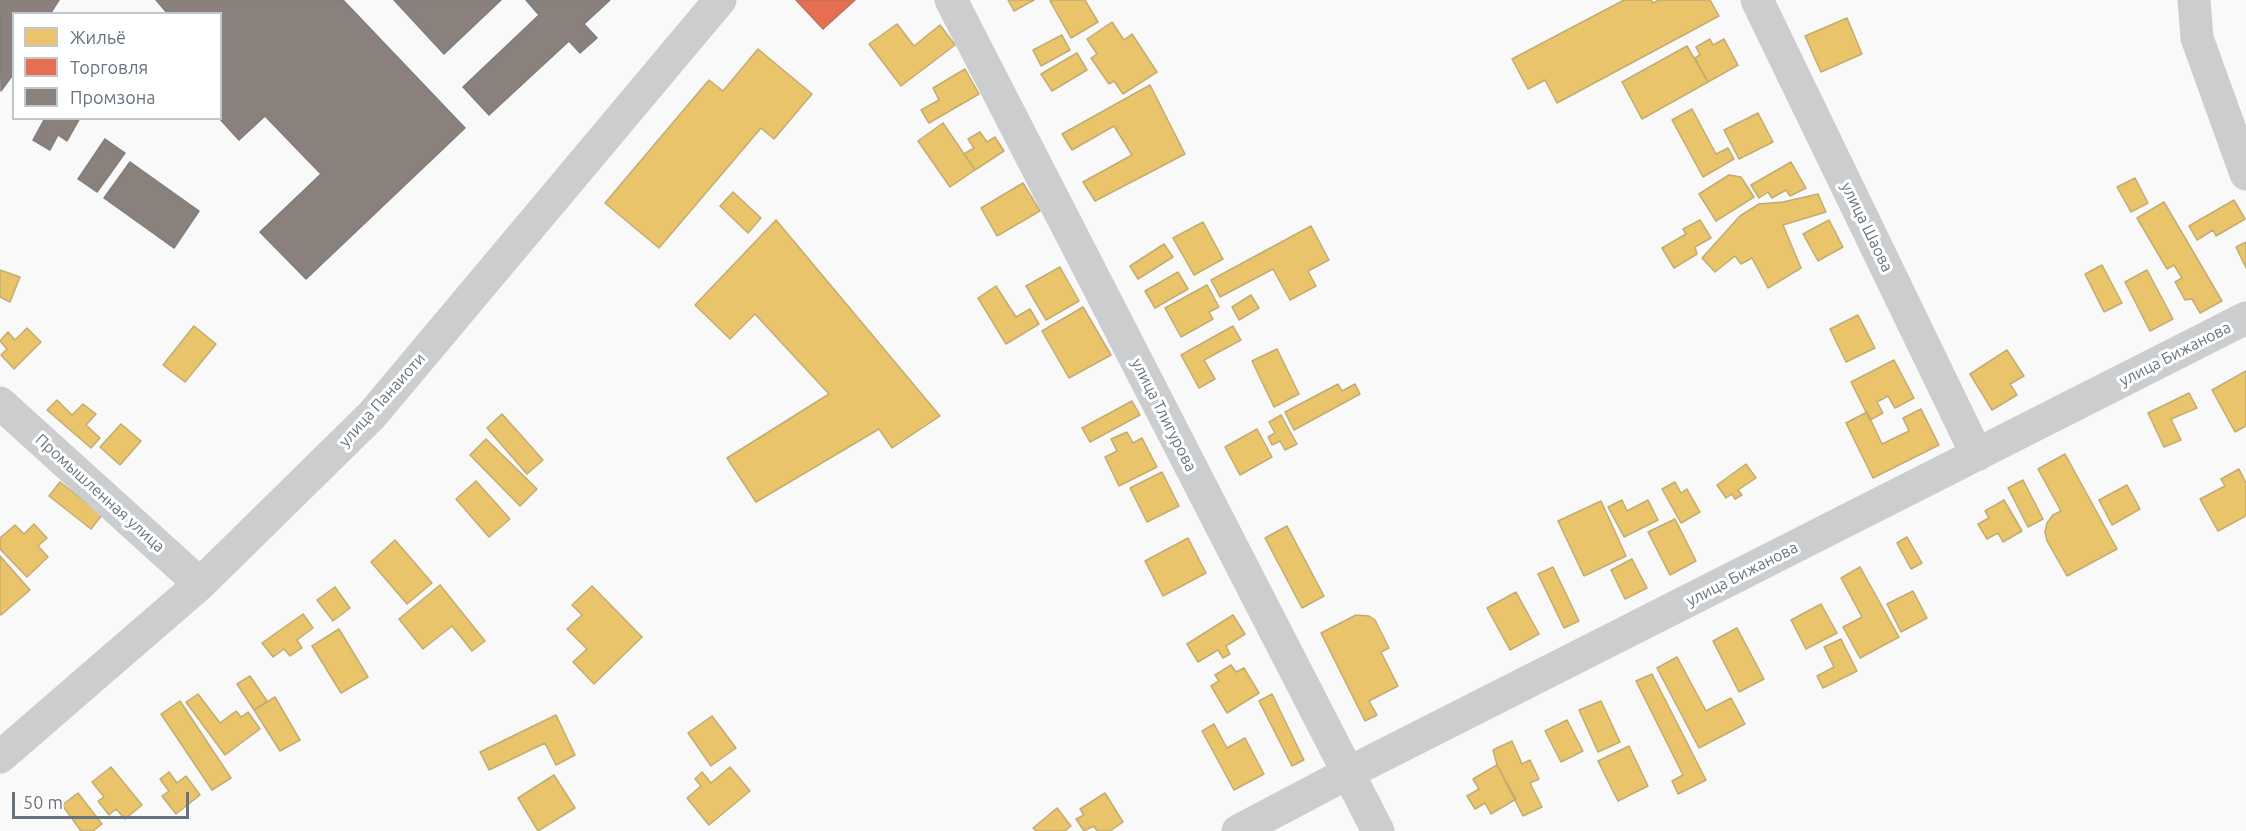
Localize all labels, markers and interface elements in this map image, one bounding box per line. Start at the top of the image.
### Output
legend [12,12,222,120]
text: Жильё [70,27,126,47]
text: Торговля [70,57,148,77]
text: Промзона [70,87,155,107]
street label: улица Шаова [1837,179,1897,275]
street label: улица Бижанова [2116,318,2234,390]
street label: улица Панаиоти [335,349,429,451]
street label: улица Тлигурова [1127,355,1201,475]
street label: Промышленная улица [31,430,169,556]
street label: улица Бижанова [1683,538,1801,610]
scale bar [15,780,192,818]
text: 50 m [23,792,63,812]

